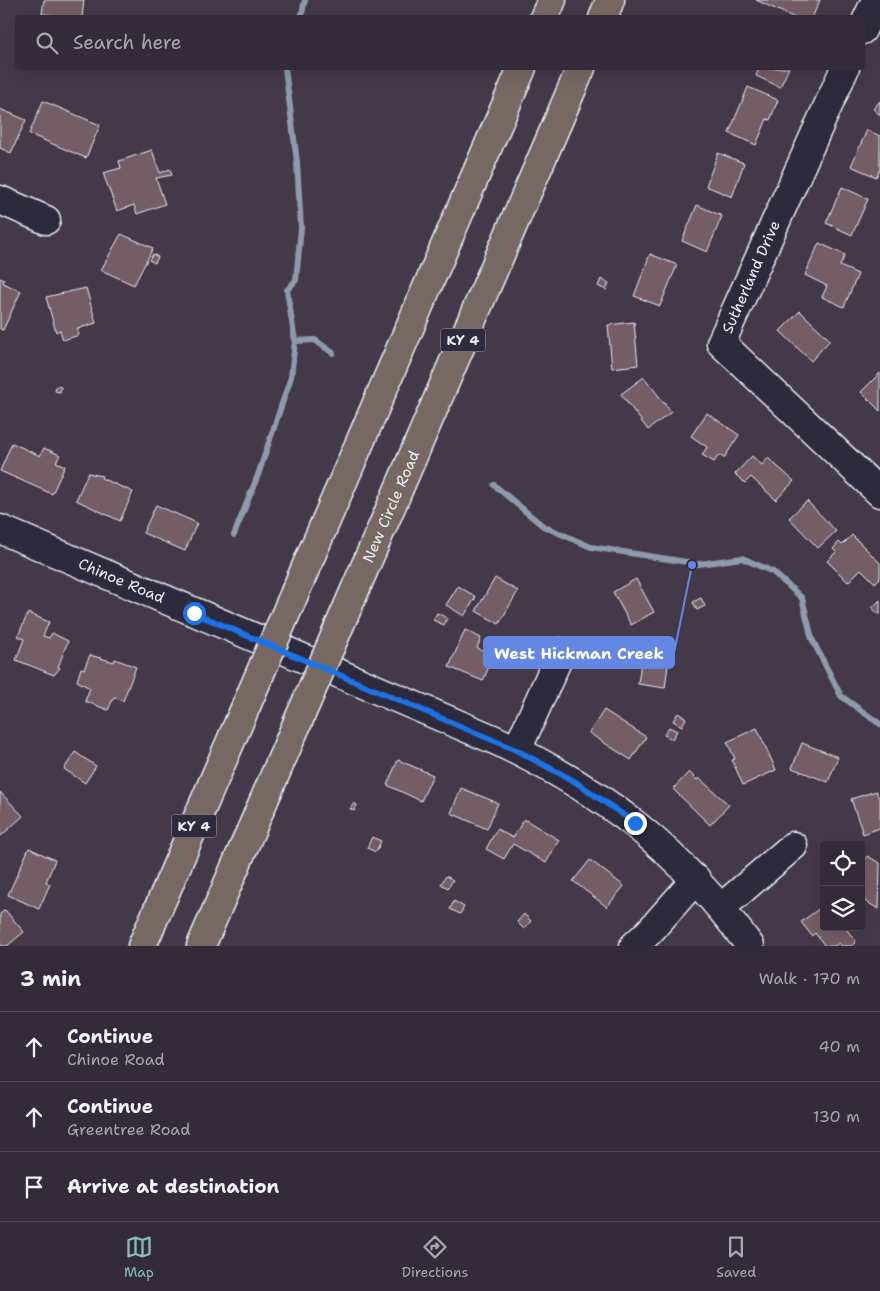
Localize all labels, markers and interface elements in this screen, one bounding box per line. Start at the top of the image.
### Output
search box [15,15,865,70]
icon: search [33,29,61,57]
text: Search here [73,30,182,55]
street label: Sutherland Drive [717,218,785,336]
road number: KY 4 [440,328,486,352]
street label: New Circle Road [358,447,424,566]
street label: Chinoe Road [75,554,168,608]
route start [183,602,206,625]
callout: West Hickman Creek [484,637,674,668]
text: West Hickman Creek [494,643,664,664]
route end [624,812,647,835]
road number: KY 4 [172,814,216,838]
map controls [820,841,865,931]
button: locate [820,841,865,886]
button: layers [820,886,865,931]
text: 3 min [20,965,81,993]
text: Walk · 170 m [759,968,860,989]
text: Continue [67,1024,153,1049]
icon: ahead [20,1033,48,1061]
text: 40 m [818,1036,860,1057]
text: Chinoe Road [67,1049,165,1070]
text: Continue [67,1094,153,1119]
icon: ahead [20,1103,48,1131]
text: 130 m [813,1106,860,1127]
text: Greentree Road [67,1119,190,1140]
icon: arrive [20,1173,48,1201]
text: Arrive at destination [67,1174,279,1199]
tab: Map [124,1233,154,1281]
tab: Directions [402,1233,468,1281]
tab: Saved [716,1233,756,1281]

